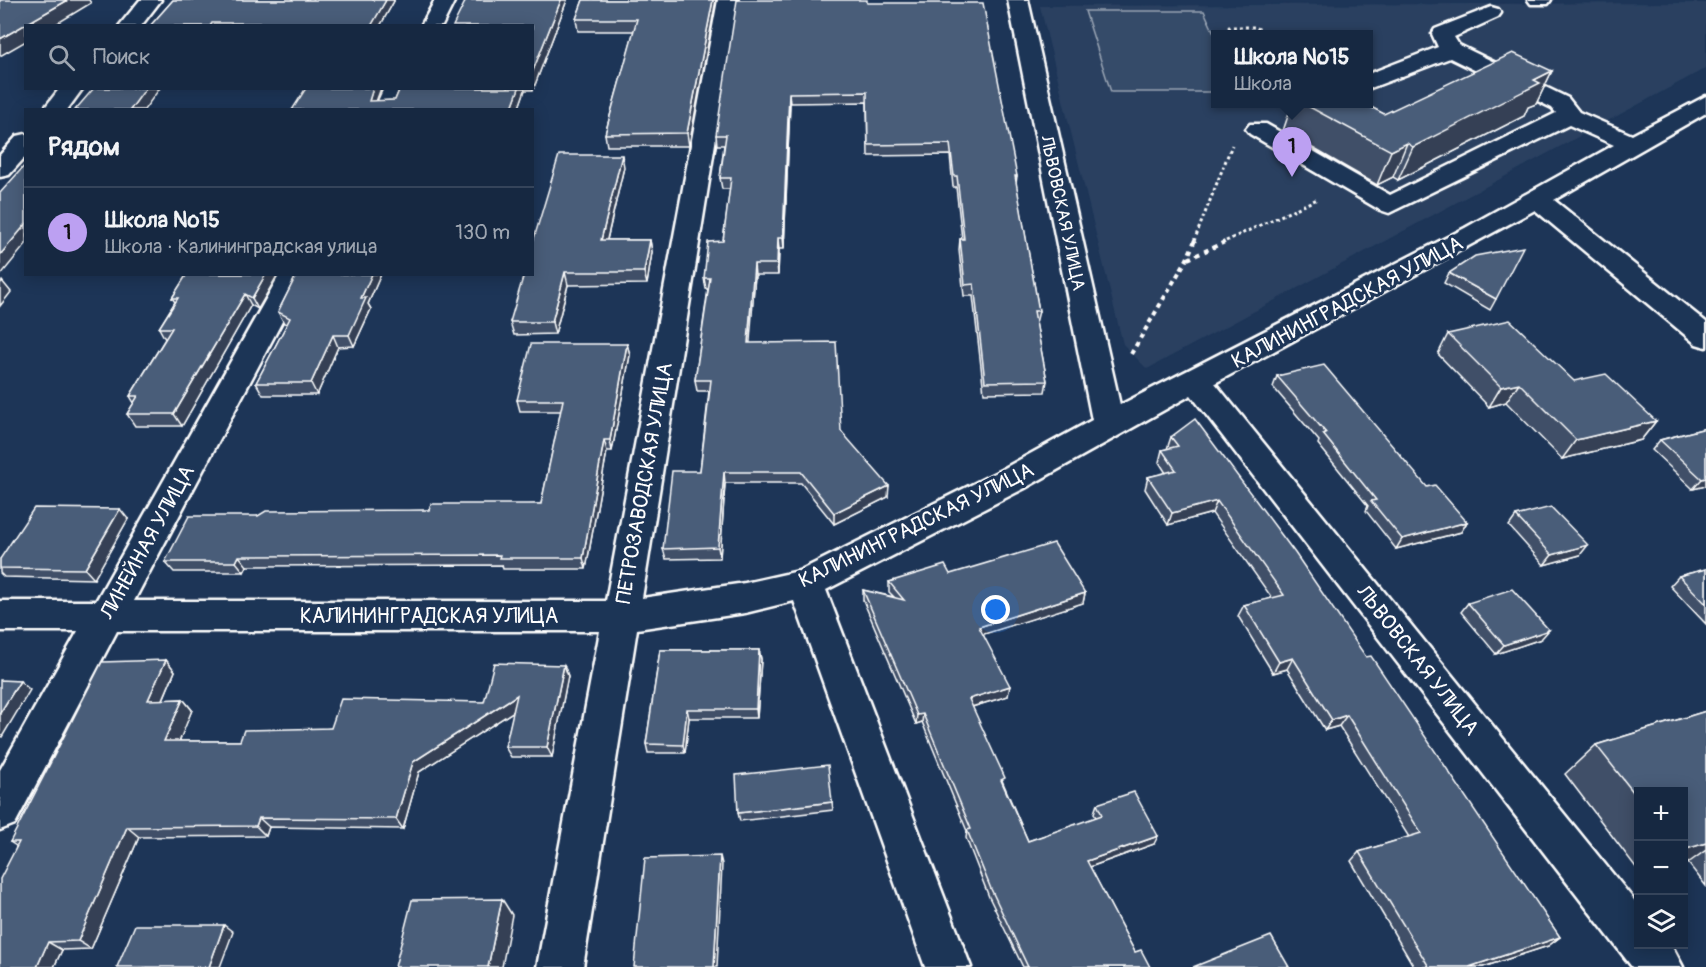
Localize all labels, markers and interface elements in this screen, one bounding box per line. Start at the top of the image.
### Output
search box [24,24,534,90]
popup [1211,30,1373,108]
icon: search [45,41,78,74]
text: Поиск [93,43,150,71]
text: Школа №15 [1235,43,1349,71]
text: Школа [1235,71,1292,96]
pin: 1 [1272,128,1312,177]
text: Рядом [48,131,120,163]
street label: ЛЬВОВСКАЯ УЛИЦА [1035,133,1090,293]
text: Школа №15 [105,206,220,234]
text: 1 [64,220,71,245]
text: 130 m [455,220,510,245]
street label: КАЛИНИНГРАДСКАЯ УЛИЦА [1227,230,1468,375]
text: Школа · Калининградская улица [105,234,377,259]
street label: ПЕТРОЗАВОДСКАЯ УЛИЦА [610,360,679,606]
street label: КАЛИНИНГРАДСКАЯ УЛИЦА [794,457,1038,594]
street label: ЛИНЕЙНАЯ УЛИЦА [93,460,201,625]
street label: ЛЬВОВСКАЯ УЛИЦА [1350,579,1485,741]
your location [981,595,1010,624]
street label: КАЛИНИНГРАДСКАЯ УЛИЦА [300,603,558,630]
map controls [1634,787,1688,949]
button: + [1634,787,1688,841]
button: − [1634,841,1688,895]
button: layers [1634,895,1688,949]

